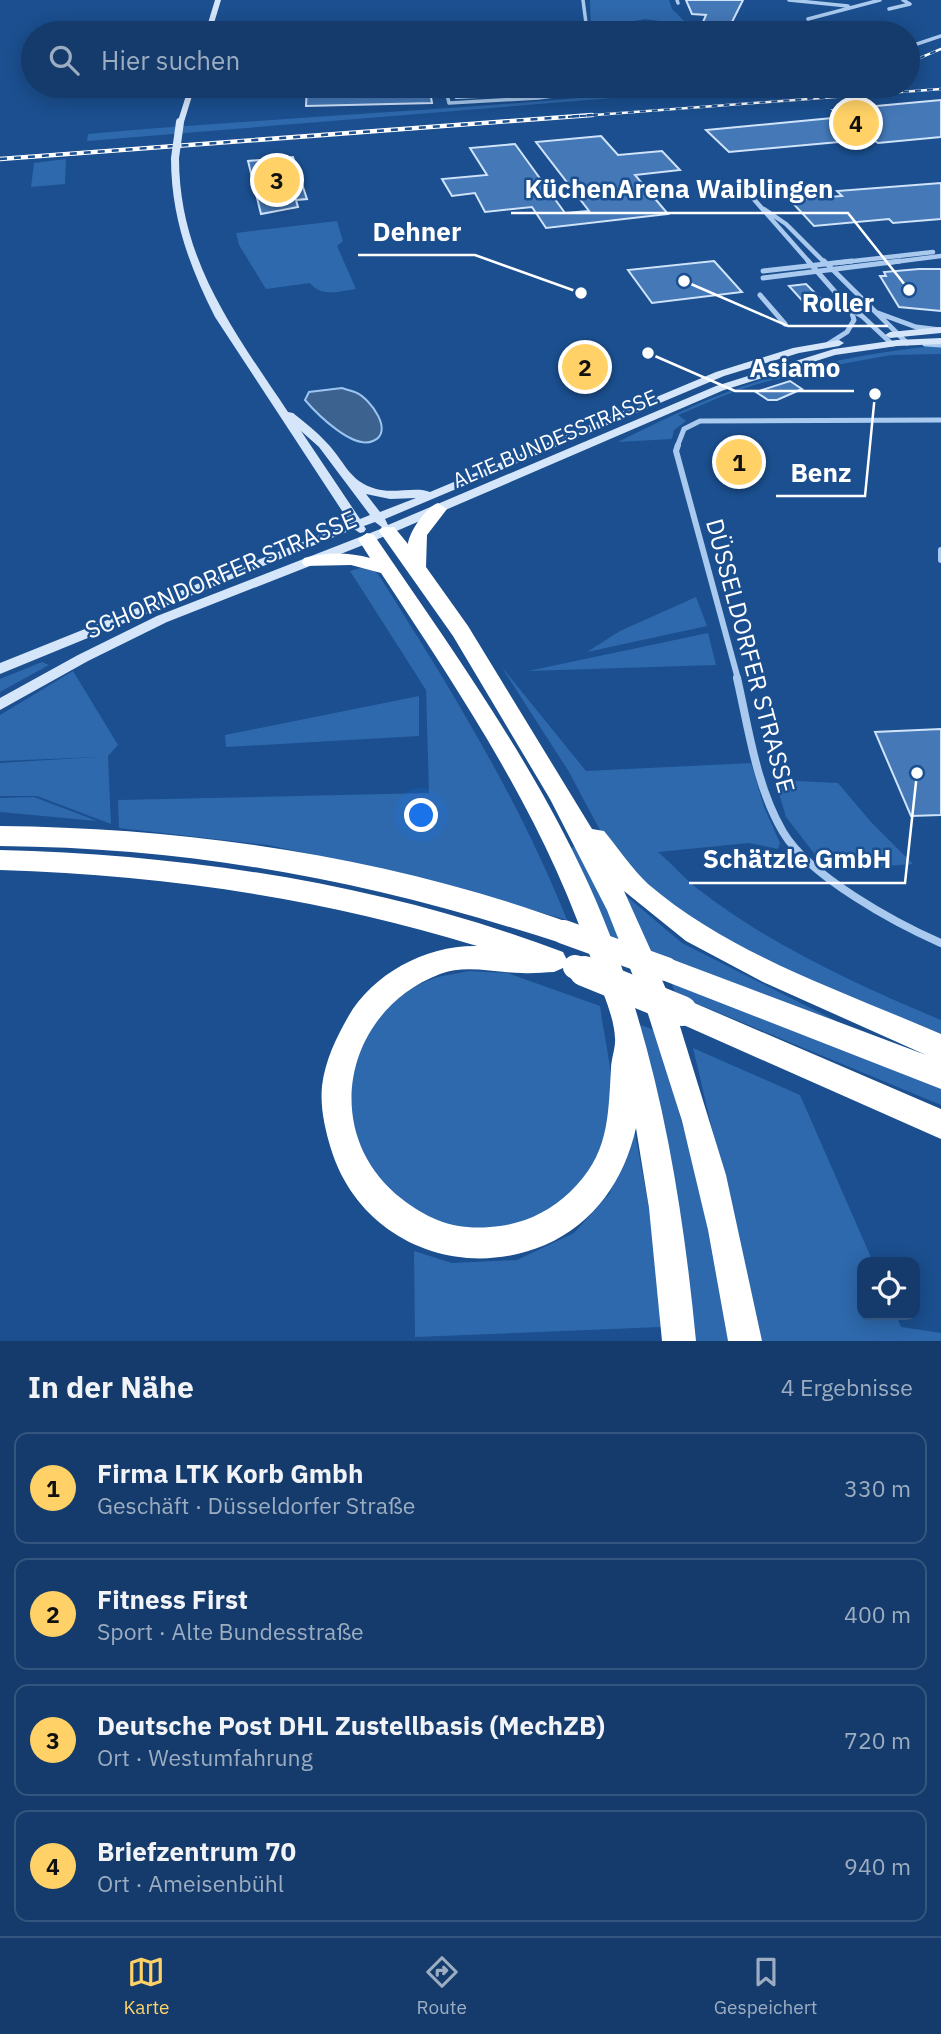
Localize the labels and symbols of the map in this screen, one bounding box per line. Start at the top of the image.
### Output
pin: 4 [833,97,879,149]
pin: 3 [254,154,300,206]
callout: KüchenArena Waiblingen [511,166,848,213]
text: KüchenArena Waiblingen [524,171,834,205]
callout: Dehner [358,208,475,255]
text: Dehner [373,214,461,248]
callout: Roller [788,279,888,326]
text: Roller [802,285,874,319]
pin: 2 [562,341,608,393]
callout: Asiamo [735,344,854,391]
text: Asiamo [749,350,841,384]
street label: ALTE BUNDESSTRASSE [448,382,661,494]
pin: 1 [716,436,762,488]
callout: Benz [776,449,865,496]
text: Benz [791,455,851,489]
street label: SCHORNDORFER STRASSE [80,502,361,646]
street label: DÜSSELDORFER STRASSE [699,515,803,796]
your location [404,798,438,832]
callout: Schätzle GmbH [689,836,905,883]
text: Schätzle GmbH [703,841,891,875]

